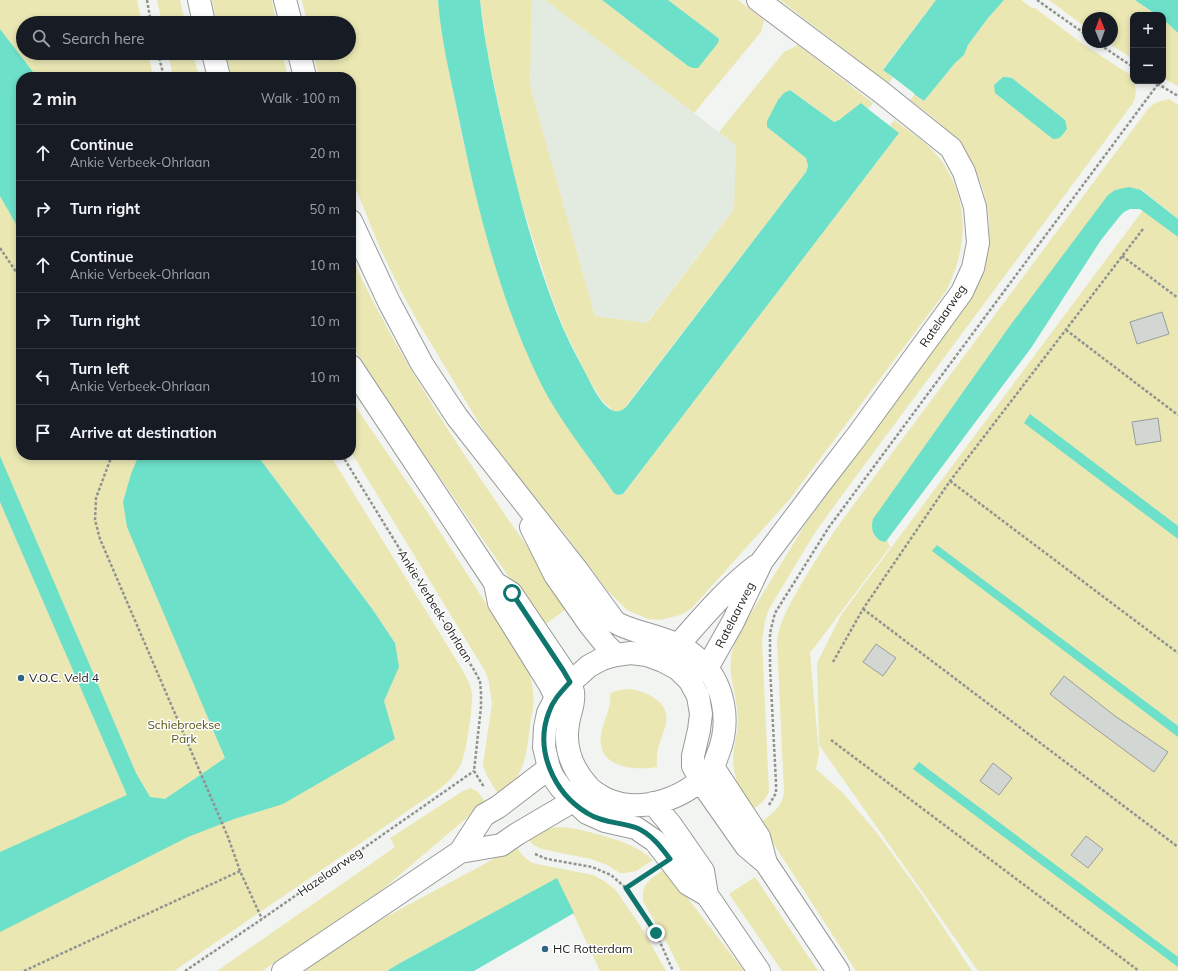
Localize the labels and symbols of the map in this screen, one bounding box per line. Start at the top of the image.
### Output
north arrow [1082,12,1118,48]
street label: Ratelaarweg [916,282,969,350]
street label: Ankie Verbeek-Ohrlaan [395,547,476,665]
street label: Ratelaarweg [711,579,758,650]
route start [503,584,521,602]
place label: V.O.C. Veld 4 [29,670,99,685]
marker: V.O.C. Veld 4 [16,673,26,683]
park label: Schiebroekse Park [147,717,221,746]
street label: Hazelaarweg [295,844,365,899]
route end [647,924,665,942]
place label: HC Rotterdam [553,941,632,956]
marker: HC Rotterdam [540,944,550,954]

